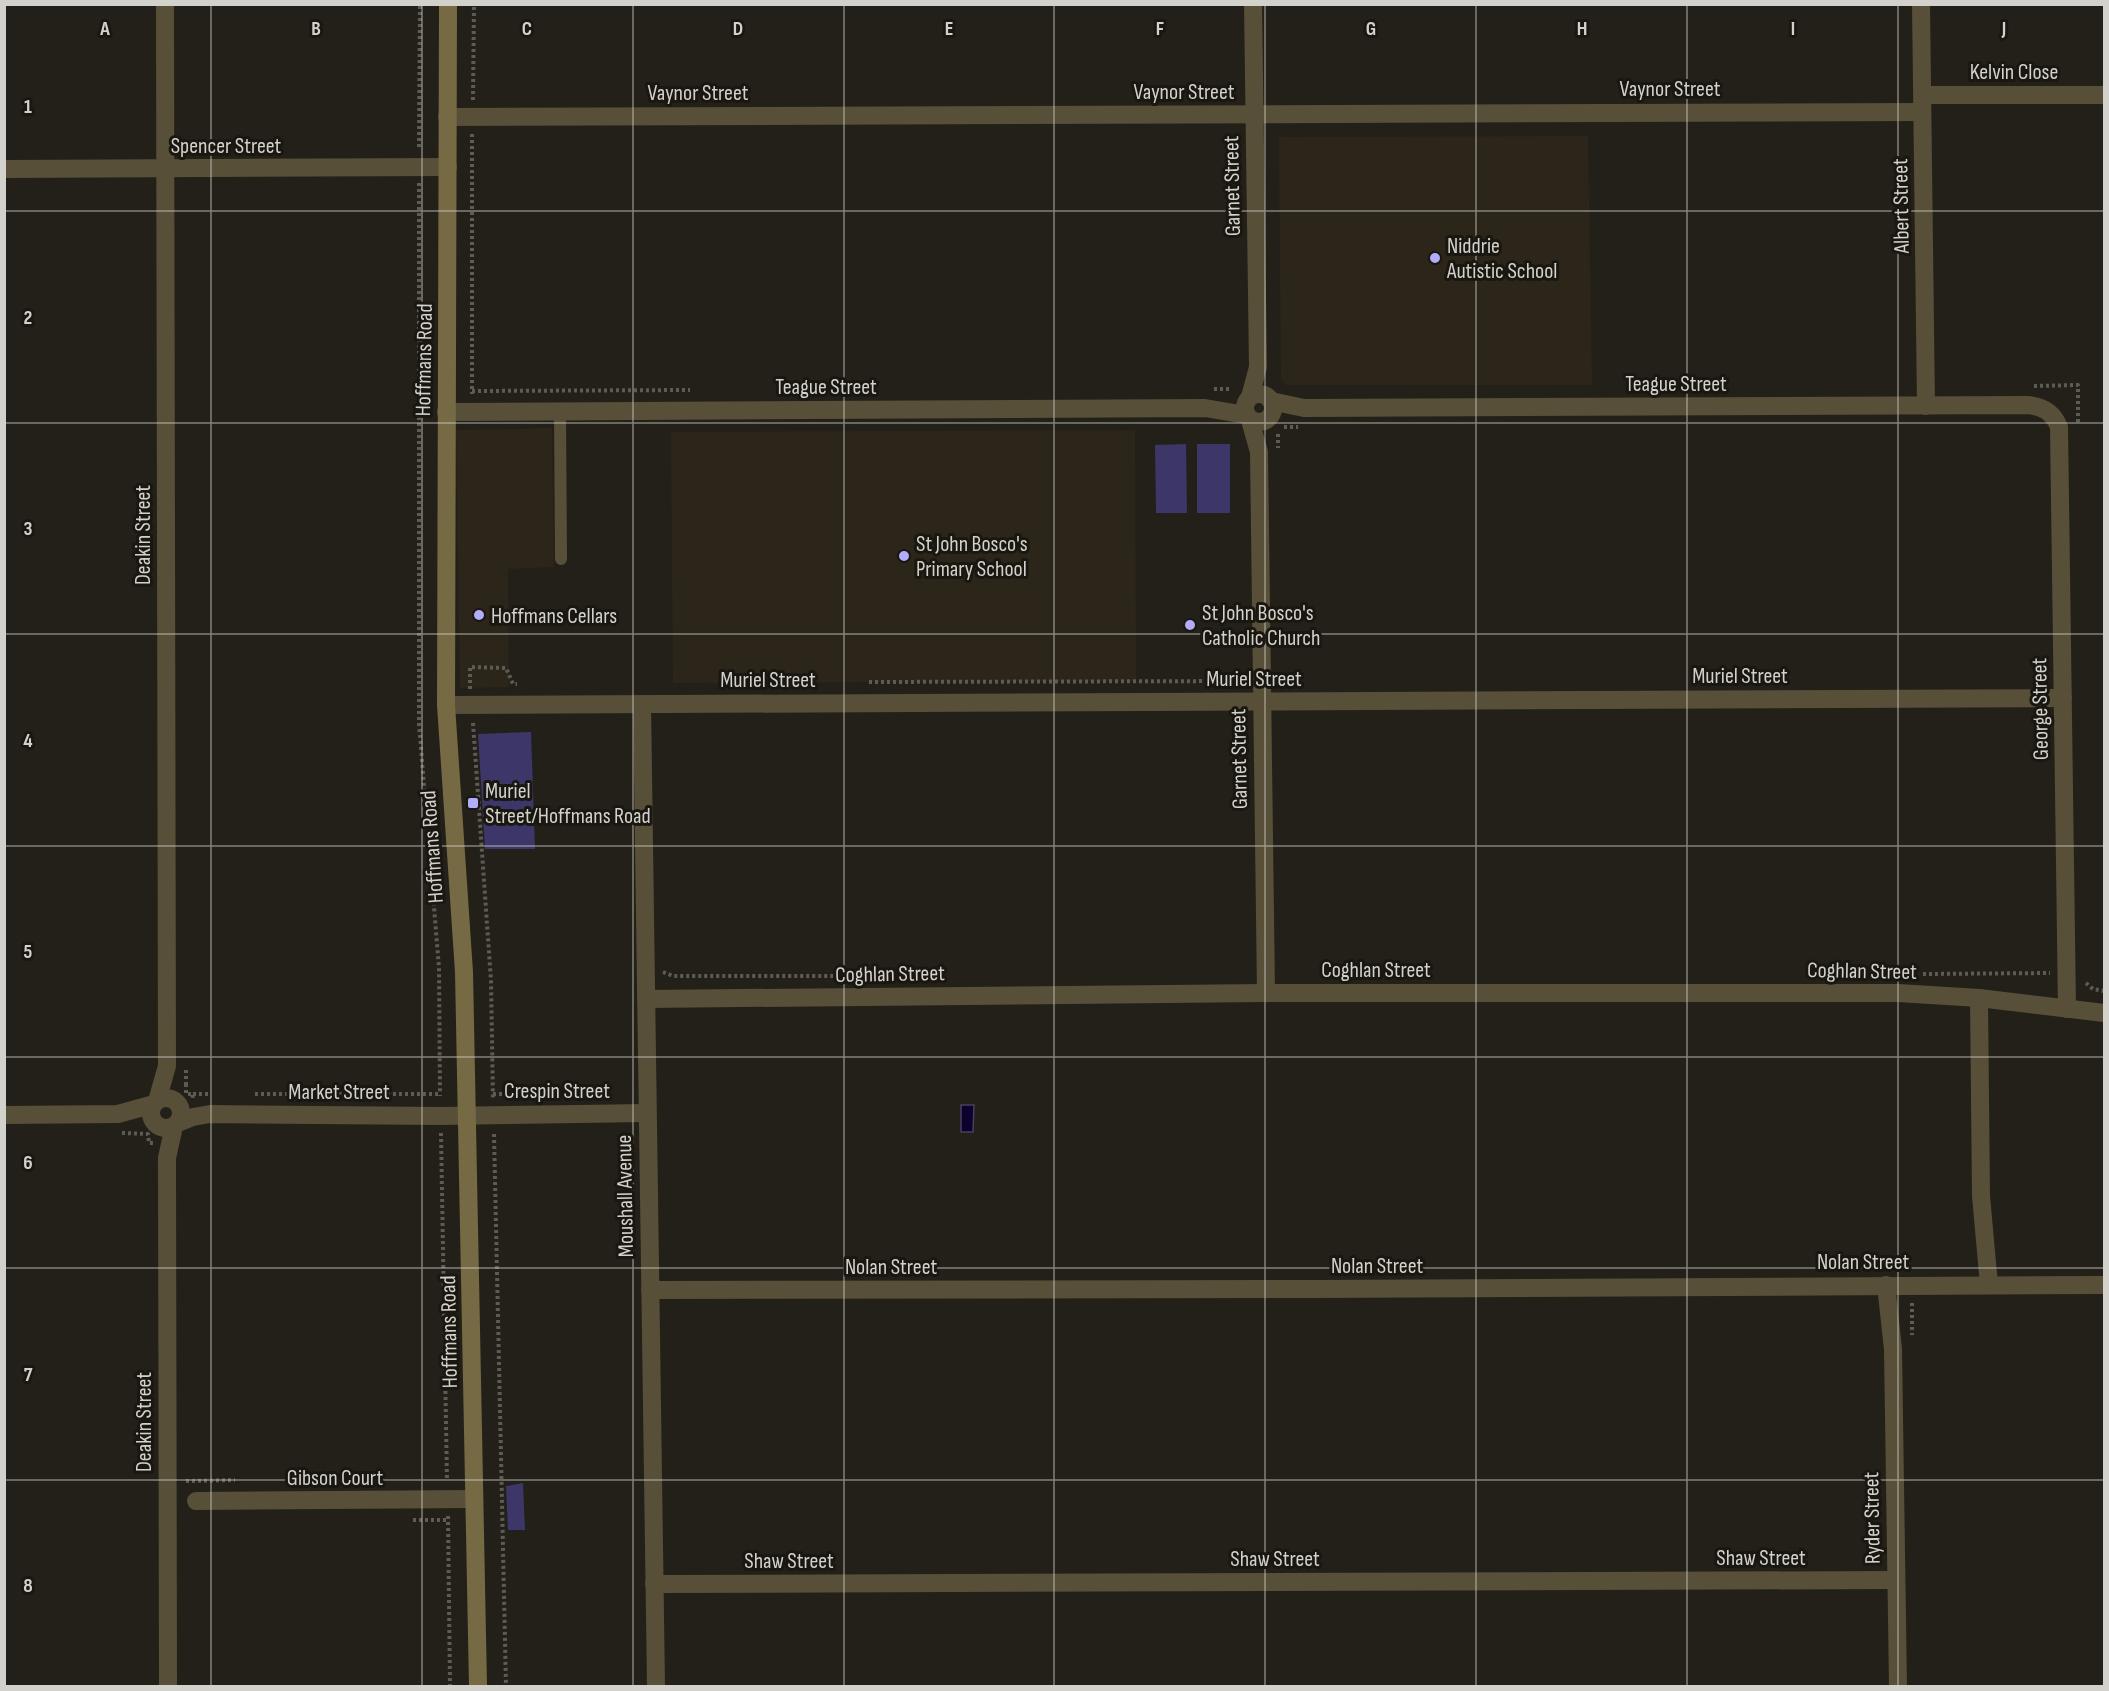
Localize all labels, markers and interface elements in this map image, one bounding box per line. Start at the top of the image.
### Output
text: A [99,17,110,41]
text: B [311,17,321,41]
text: C [522,17,532,41]
text: D [733,17,743,41]
text: E [945,17,953,41]
text: F [1156,17,1164,41]
text: G [1366,17,1376,41]
text: H [1577,17,1587,41]
text: I [1791,17,1795,41]
text: J [2001,17,2006,41]
street label: Kelvin Close [1970,59,2058,86]
street label: Vaynor Street [1620,76,1721,103]
street label: Vaynor Street [1134,79,1235,106]
street label: Vaynor Street [648,80,749,107]
text: 1 [24,95,32,119]
street label: Spencer Street [171,133,282,160]
street label: Garnet Street [1218,135,1247,236]
street label: Albert Street [1887,158,1916,255]
place label: Niddrie Autistic School [1446,233,1557,285]
marker: Niddrie Autistic School [1428,251,1442,265]
street label: Hoffmans Road [410,303,439,417]
text: 2 [24,306,32,330]
street label: Teague Street [1625,371,1727,398]
street label: Teague Street [775,374,877,401]
street label: Deakin Street [130,485,157,585]
text: 3 [24,517,33,541]
place label: St John Bosco's Primary School [916,531,1028,583]
marker: St John Bosco's Primary School [897,549,911,563]
place label: St John Bosco's Catholic Church [1202,600,1320,652]
place label: Hoffmans Cellars [491,603,617,630]
marker: Hoffmans Cellars [472,608,486,622]
marker: St John Bosco's Catholic Church [1183,618,1197,632]
street label: George Street [2026,657,2055,760]
street label: Muriel Street [1692,663,1788,690]
street label: Muriel Street [1206,666,1302,693]
street label: Muriel Street [720,667,816,694]
street label: Garnet Street [1225,708,1254,809]
text: 4 [23,729,33,753]
place label: Muriel Street/Hoffmans Road [485,778,651,830]
street label: Hoffmans Road [415,790,450,904]
marker: Muriel Street/Hoffmans Road [466,796,480,810]
text: 5 [24,940,33,964]
street label: Coghlan Street [1321,957,1431,984]
street label: Coghlan Street [1807,957,1917,986]
street label: Coghlan Street [835,960,945,989]
street label: Crespin Street [504,1078,610,1105]
street label: Market Street [288,1079,390,1106]
street label: Moushall Avenue [611,1134,640,1258]
text: 6 [23,1151,33,1175]
street label: Nolan Street [1817,1249,1909,1276]
street label: Nolan Street [1331,1253,1423,1280]
street label: Nolan Street [845,1254,937,1281]
street label: Hoffmans Road [435,1275,464,1389]
text: 7 [24,1363,33,1387]
street label: Deakin Street [131,1372,158,1472]
street label: Gibson Court [287,1465,383,1492]
street label: Ryder Street [1858,1471,1887,1564]
street label: Shaw Street [1716,1545,1806,1572]
street label: Shaw Street [1230,1546,1320,1573]
street label: Shaw Street [744,1548,834,1575]
text: 8 [23,1574,33,1598]

